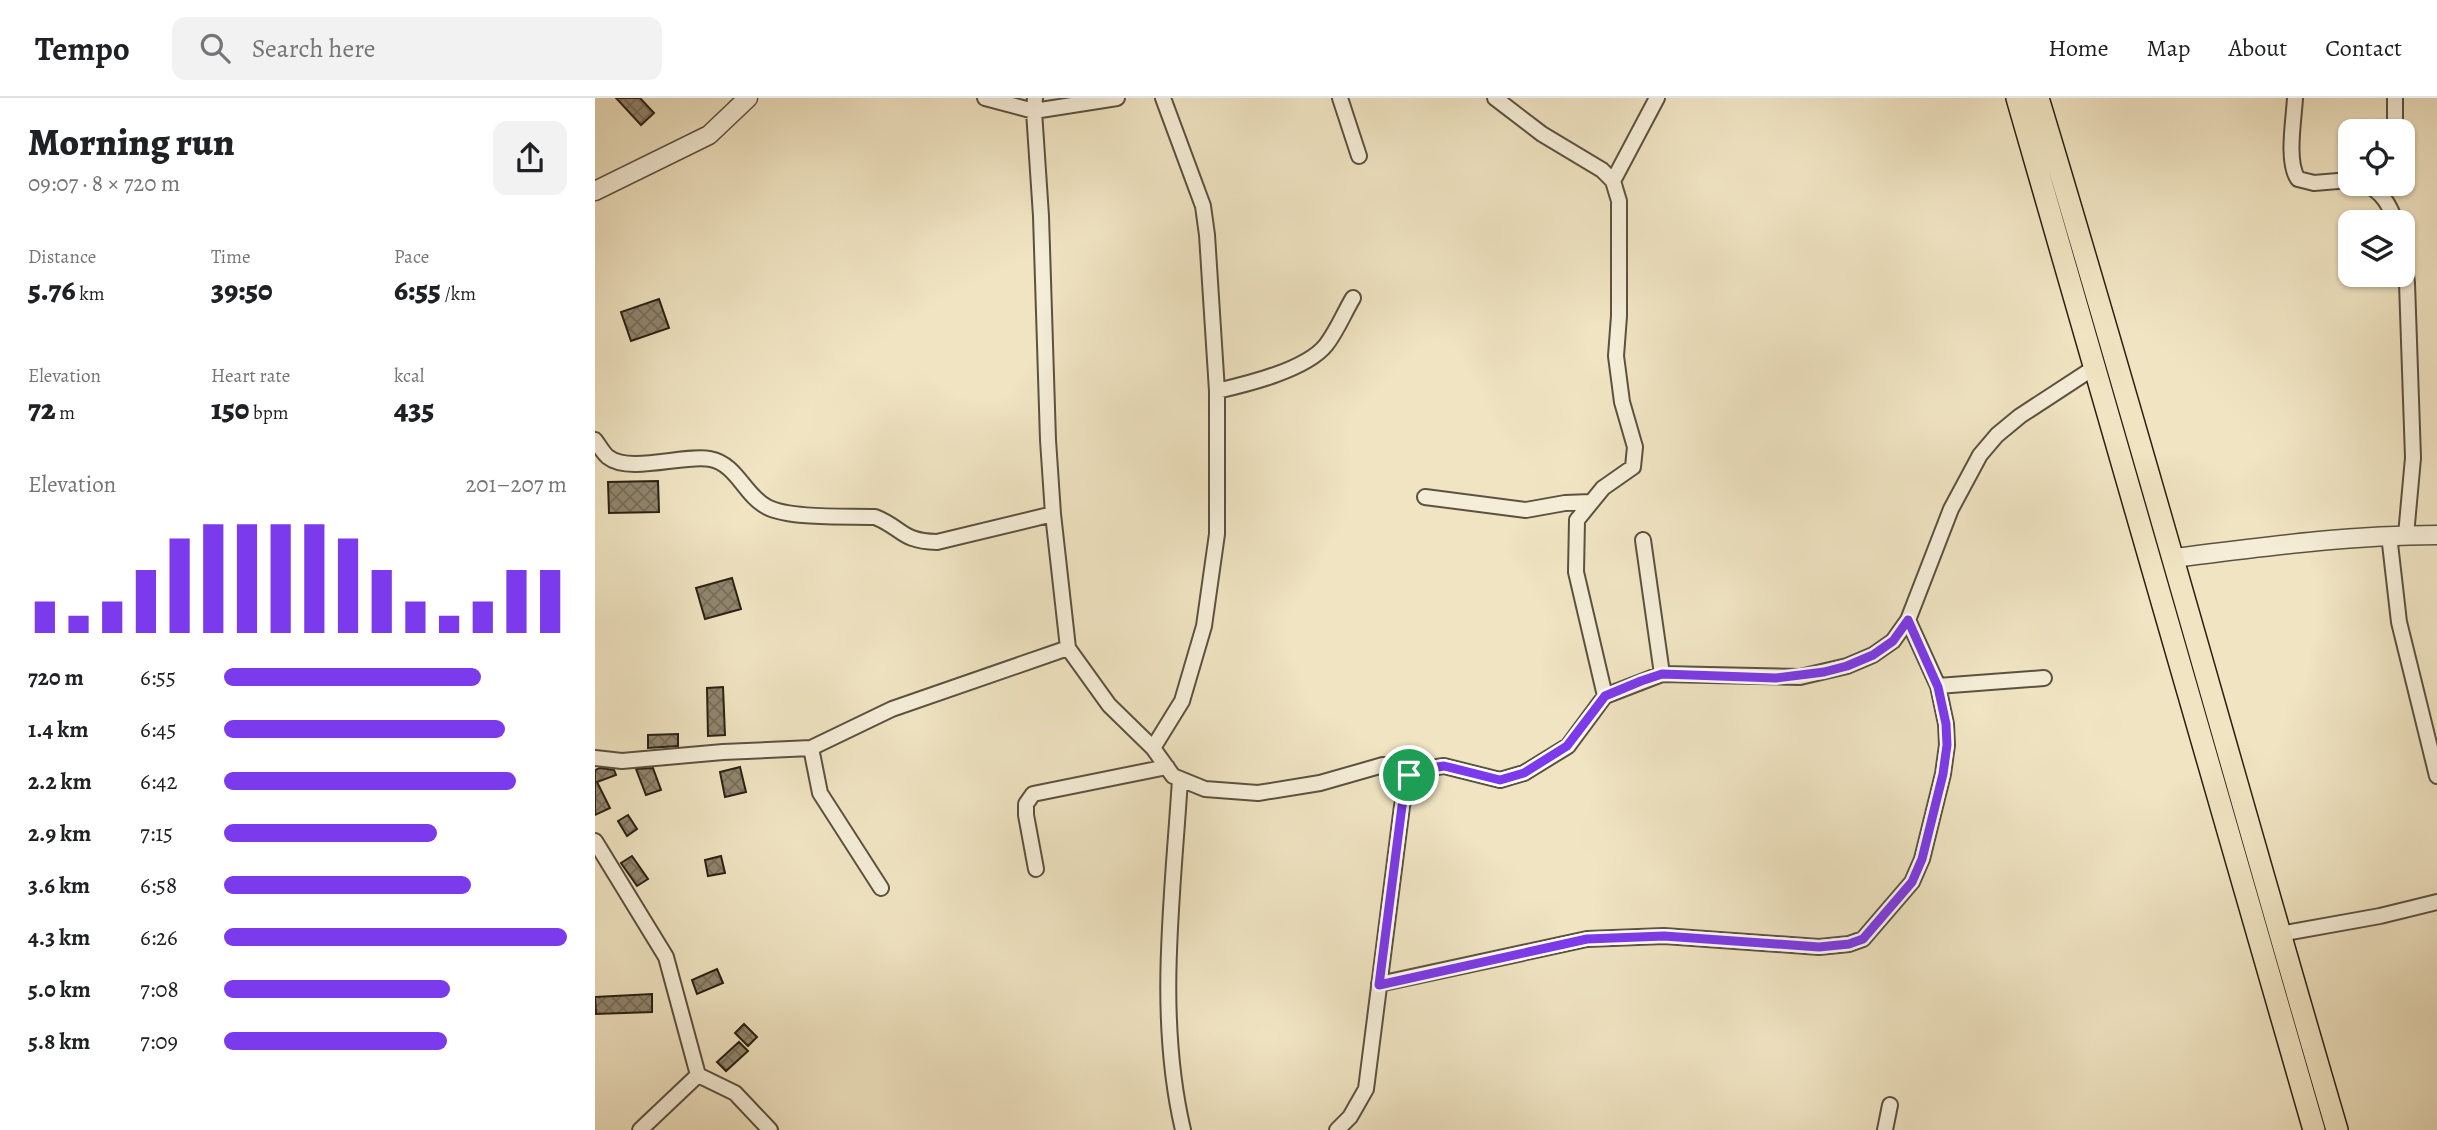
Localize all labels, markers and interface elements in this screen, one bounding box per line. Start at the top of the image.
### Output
search box [172,17,662,80]
text: Tempo [35,26,130,71]
icon: search [196,29,234,67]
text: Search here [252,31,375,66]
text: Home [2048,32,2109,64]
text: Map [2147,32,2191,64]
text: About [2229,32,2287,64]
text: Contact [2325,32,2402,64]
text: Morning run [28,116,235,168]
map controls [2338,119,2415,287]
button: locate [2338,119,2415,196]
button: share [493,121,567,195]
text: 09:07 · 8 × 720 m [28,168,180,199]
button: layers [2338,210,2415,287]
text: Distance [28,244,96,270]
text: Time [211,244,250,270]
text: Pace [394,244,429,270]
text: 5.76 [28,270,76,310]
text: 39:50 [211,270,273,310]
text: 6:55 [394,270,441,310]
text: km [76,281,105,307]
text: /km [441,281,476,307]
text: Elevation [28,363,101,389]
text: Heart rate [211,363,290,389]
text: kcal [394,363,424,389]
text: 72 [28,389,56,429]
text: 150 [211,389,249,429]
text: 435 [394,389,434,429]
text: m [56,400,75,426]
text: bpm [249,400,289,426]
text: Elevation [28,469,116,500]
text: 201–207 m [465,469,567,500]
text: 720 m [28,662,84,693]
text: 6:55 [140,662,176,693]
text: 1.4 km [28,714,89,745]
text: 6:45 [140,714,176,745]
pin [1379,745,1439,805]
icon: arrive [1390,756,1428,794]
text: 2.2 km [28,766,92,797]
text: 6:42 [140,766,177,797]
text: 2.9 km [28,818,91,849]
text: 7:15 [140,818,173,849]
text: 3.6 km [28,870,90,901]
text: 6:58 [140,870,177,901]
text: 4.3 km [28,922,90,953]
text: 6:26 [140,922,178,953]
text: 5.0 km [28,974,91,1005]
text: 7:08 [140,974,179,1005]
text: 5.8 km [28,1026,90,1057]
text: 7:09 [140,1026,178,1057]

